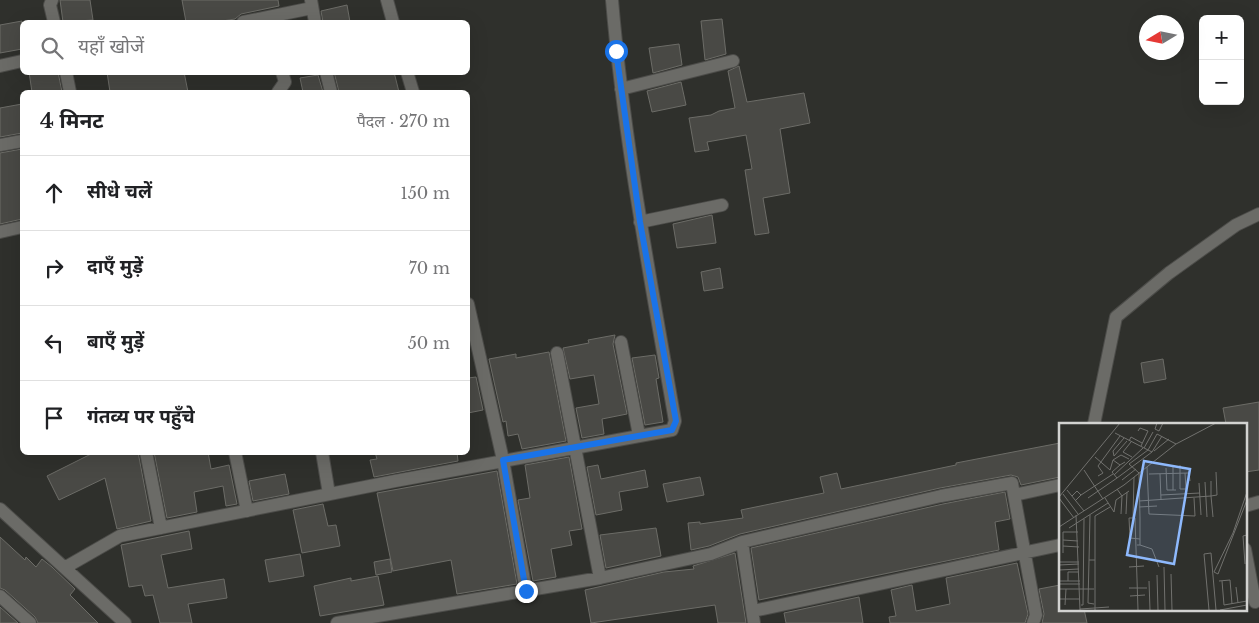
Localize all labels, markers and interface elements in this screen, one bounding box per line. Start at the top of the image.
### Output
north arrow [1139,15,1184,60]
map controls [1199,15,1244,105]
button: + [1199,15,1244,60]
search box [20,20,470,75]
icon: search [38,34,66,62]
text: यहाँ खोजें [78,35,144,58]
route start [605,40,628,63]
button: − [1199,60,1244,105]
text: 4 मिनट [40,108,104,134]
text: पैदल · 270 m [357,111,450,131]
icon: ahead [40,179,68,207]
text: सीधे चलें [87,180,152,203]
text: 150 m [401,183,450,203]
icon: right [40,254,68,282]
text: दाएँ मुड़ें [87,255,143,278]
text: 70 m [409,258,450,278]
icon: left [40,329,68,357]
text: बाएँ मुड़ें [87,330,144,353]
text: 50 m [408,333,450,353]
icon: arrive [40,404,68,432]
text: गंतव्य पर पहुँचे [87,405,195,428]
inset map [1059,423,1246,610]
route end [515,580,538,603]

